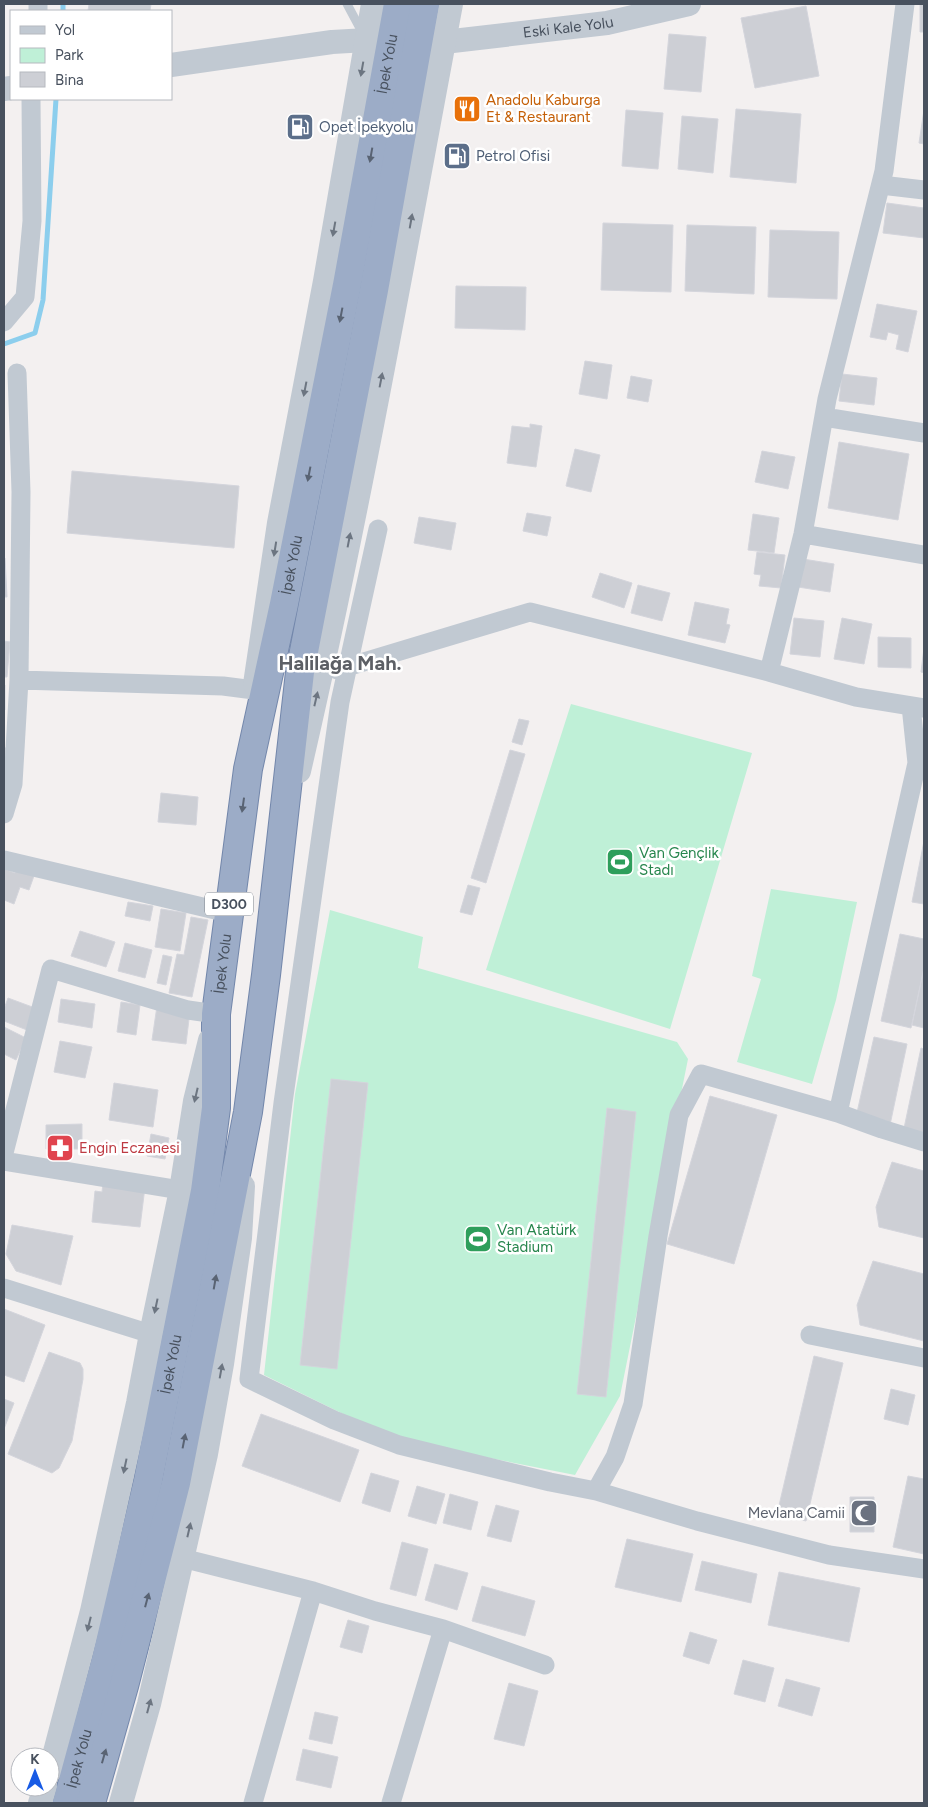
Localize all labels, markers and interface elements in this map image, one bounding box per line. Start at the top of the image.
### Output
legend [10,10,172,100]
street label: Eski Kale Yolu [522,13,615,42]
text: Yol [55,21,75,39]
street label: İpek Yolu [373,33,401,96]
text: Park [55,46,84,64]
one-way arrow [357,61,365,77]
text: Bina [55,71,84,89]
place label: Anadolu Kaburga Et & Restaurant [486,91,600,126]
restaurant icon: Anadolu Kaburga Et & Restaurant [452,94,482,124]
fuel station icon: Opet İpekyolu [285,112,315,142]
place label: Opet İpekyolu [319,118,414,136]
fuel station icon: Petrol Ofisi [442,141,472,171]
one-way arrow [366,147,374,163]
place label: Petrol Ofisi [476,147,550,165]
one-way arrow [408,212,416,228]
one-way arrow [330,222,338,238]
one-way arrow [337,307,345,322]
one-way arrow [377,372,385,388]
one-way arrow [300,381,308,397]
one-way arrow [305,467,313,483]
one-way arrow [345,531,353,547]
street label: İpek Yolu [277,534,306,597]
one-way arrow [271,541,279,557]
district label: Halilağa Mah. [279,651,402,675]
one-way arrow [312,691,320,706]
one-way arrow [239,797,247,813]
place label: Van Gençlik Stadı [639,844,719,879]
sports icon: Van Gençlik Stadı [605,847,635,877]
road number: D300 [205,892,253,916]
street label: İpek Yolu [210,933,235,995]
one-way arrow [192,1088,200,1103]
pharmacy icon: Engin Eczanesi [45,1133,75,1163]
place label: Engin Eczanesi [79,1139,180,1157]
place label: Van Atatürk Stadium [497,1221,577,1256]
sports icon: Van Atatürk Stadium [463,1224,493,1254]
one-way arrow [211,1274,219,1290]
one-way arrow [152,1299,160,1315]
street label: İpek Yolu [156,1333,186,1396]
one-way arrow [217,1363,225,1379]
one-way arrow [181,1433,189,1449]
one-way arrow [120,1458,128,1474]
mosque icon: Mevlana Camii [849,1498,879,1528]
place label: Mevlana Camii [748,1504,845,1522]
one-way arrow [185,1523,193,1538]
one-way arrow [143,1592,151,1607]
one-way arrow [85,1617,93,1632]
one-way arrow [145,1698,153,1713]
street label: İpek Yolu [62,1727,96,1790]
north arrow [10,1747,60,1797]
one-way arrow [101,1749,109,1764]
text: K [30,1751,40,1768]

